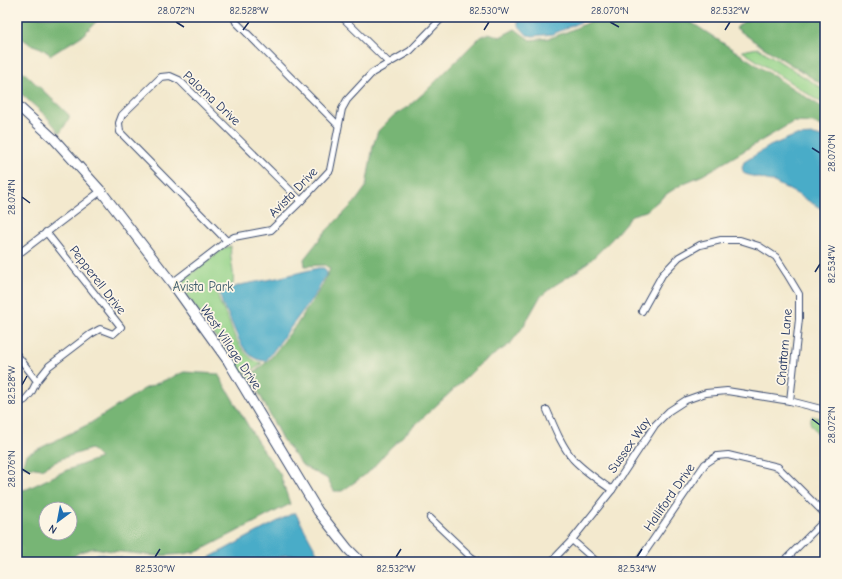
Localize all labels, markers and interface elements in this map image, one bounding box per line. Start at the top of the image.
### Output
text: 28.072°N [157,5,195,17]
text: 82.528°W [230,5,269,17]
text: 82.530°W [469,5,509,17]
text: 28.070°N [591,5,629,17]
text: 82.532°W [711,5,750,17]
street label: Paloma Drive [180,68,244,129]
text: 28.070°N [826,134,838,172]
street label: Avista Drive [265,164,321,220]
text: 28.074°N [6,179,18,215]
street label: Pepperell Drive [67,243,130,318]
text: 82.534°W [826,244,838,283]
park label: Avista Park [173,279,234,294]
street label: West Village Drive [197,302,265,392]
street label: Chattam Lane [773,307,795,386]
text: 82.528°W [6,365,18,404]
text: 28.072°N [826,406,838,444]
street label: Sussex Way [604,414,654,476]
text: 28.076°N [6,450,18,488]
street label: Halliford Drive [640,460,698,534]
north arrow [38,501,78,541]
text: N [46,522,59,536]
text: 82.530°W [135,563,175,575]
text: 82.532°W [377,563,416,575]
text: 82.534°W [618,563,657,575]

